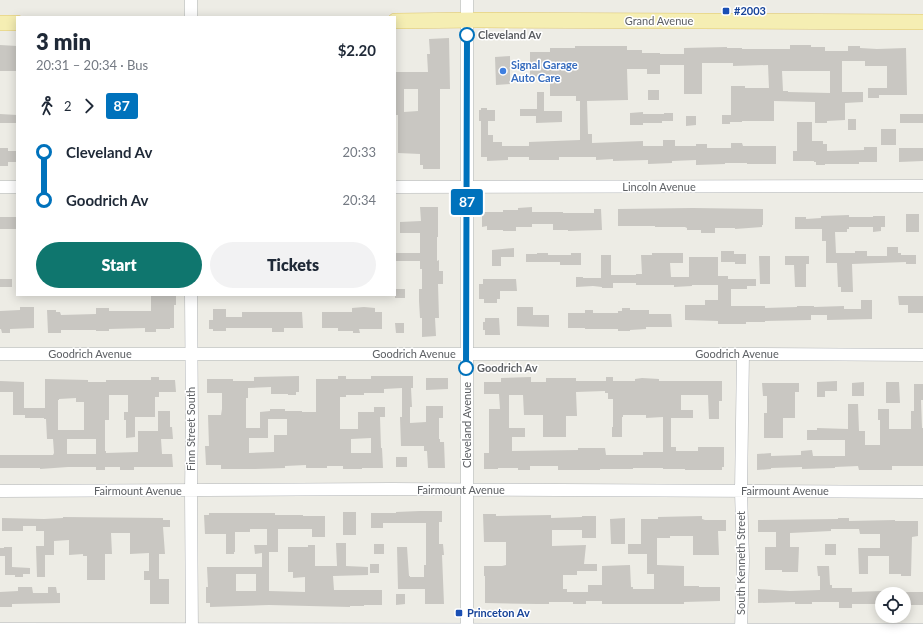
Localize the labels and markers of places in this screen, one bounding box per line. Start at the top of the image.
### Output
place label: #2003 [734,4,766,17]
marker: #2003 [721,6,731,16]
marker: Cleveland Av [459,27,475,43]
place label: Cleveland Av [478,28,541,41]
place label: Signal Garage Auto Care [510,58,578,84]
marker: Signal Garage Auto Care [498,66,508,76]
marker: Goodrich Av [458,360,474,376]
place label: Goodrich Av [477,361,538,374]
place label: Princeton Av [467,606,530,619]
marker: Princeton Av [454,608,464,618]

